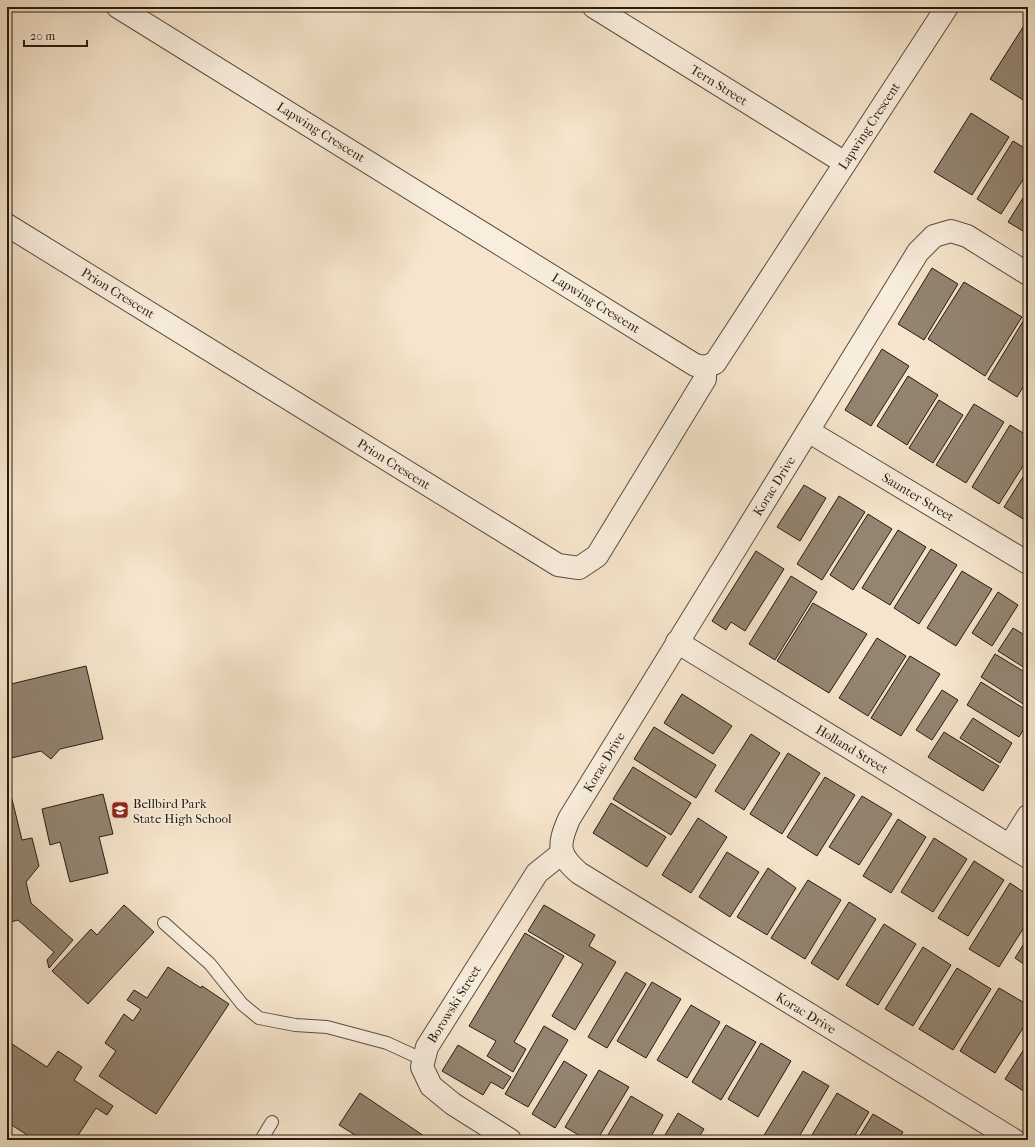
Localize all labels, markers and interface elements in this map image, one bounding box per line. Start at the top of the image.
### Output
scale bar [24,22,87,48]
text: 20 m [30,29,55,43]
street label: Tern Street [688,62,751,109]
street label: Lapwing Crescent [835,79,903,173]
street label: Lapwing Crescent [274,99,368,165]
street label: Prion Crescent [79,264,158,322]
street label: Lapwing Crescent [549,270,643,336]
street label: Prion Crescent [355,435,434,493]
street label: Korac Drive [750,453,799,519]
street label: Saunter Street [879,470,957,525]
street label: Holland Street [813,722,891,777]
street label: Korac Drive [580,729,628,795]
place label: Bellbird Park State High School [133,796,232,826]
school or university icon: Bellbird Park State High School [110,800,130,820]
street label: Borowski Street [424,962,484,1046]
street label: Korac Drive [773,989,839,1037]

